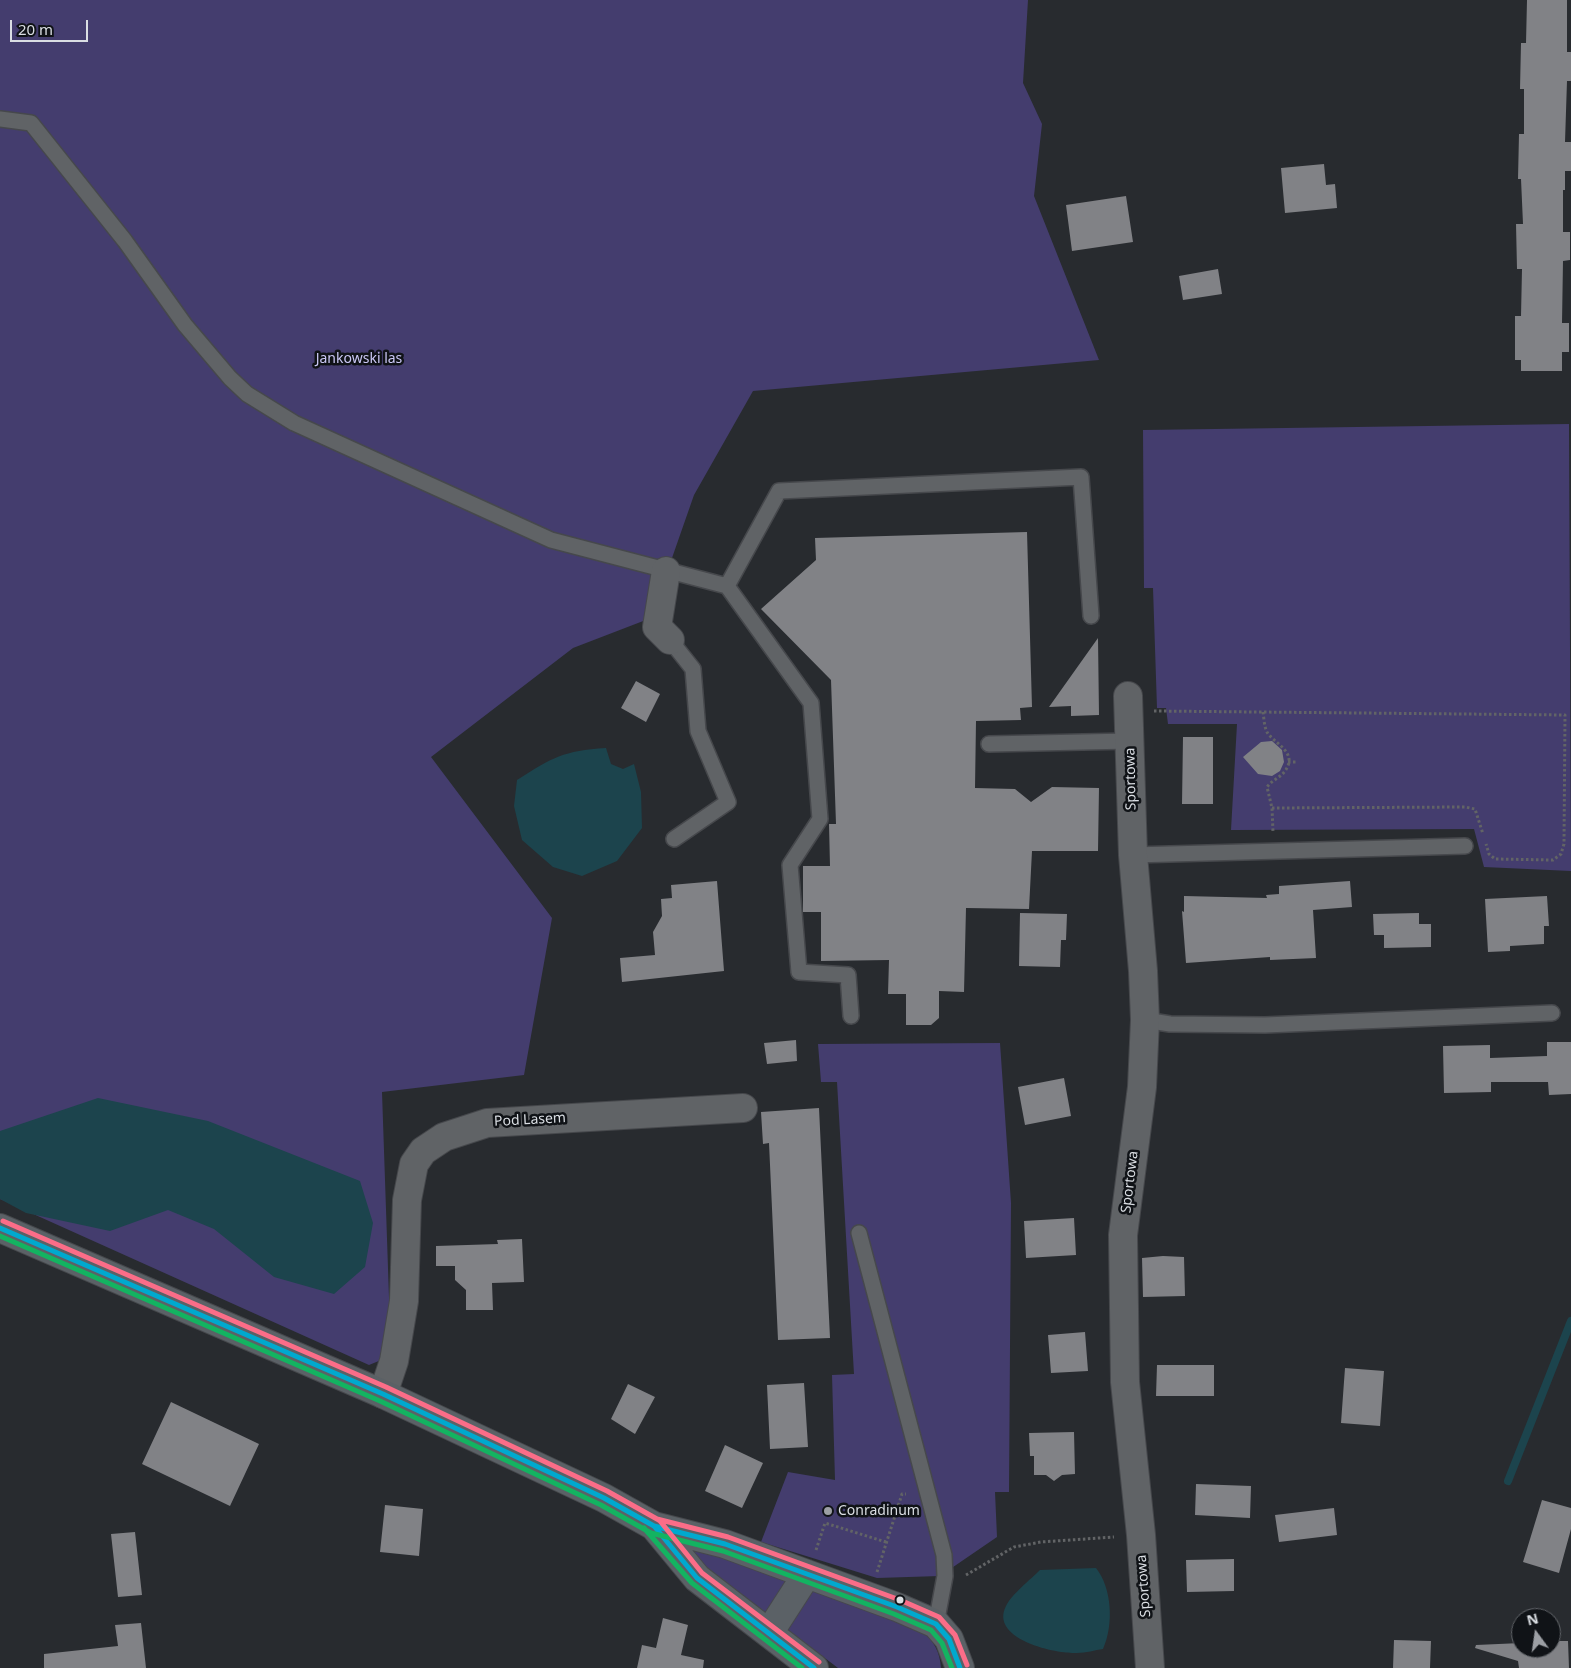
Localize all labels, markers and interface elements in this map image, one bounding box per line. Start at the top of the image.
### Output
scale bar [12,10,90,42]
text: 20 m [18,19,53,39]
park label: Jankowski las [316,351,402,367]
street label: Sportowa [1122,748,1140,810]
street label: Pod Lasem [494,1110,566,1130]
street label: Sportowa [1118,1150,1142,1214]
place label: Conradinum [838,1503,920,1519]
marker: Conradinum [822,1505,834,1517]
street label: Sportowa [1133,1554,1155,1618]
unlabelled marker [895,1595,905,1605]
north arrow [1511,1608,1561,1658]
text: N [1525,1608,1540,1630]

